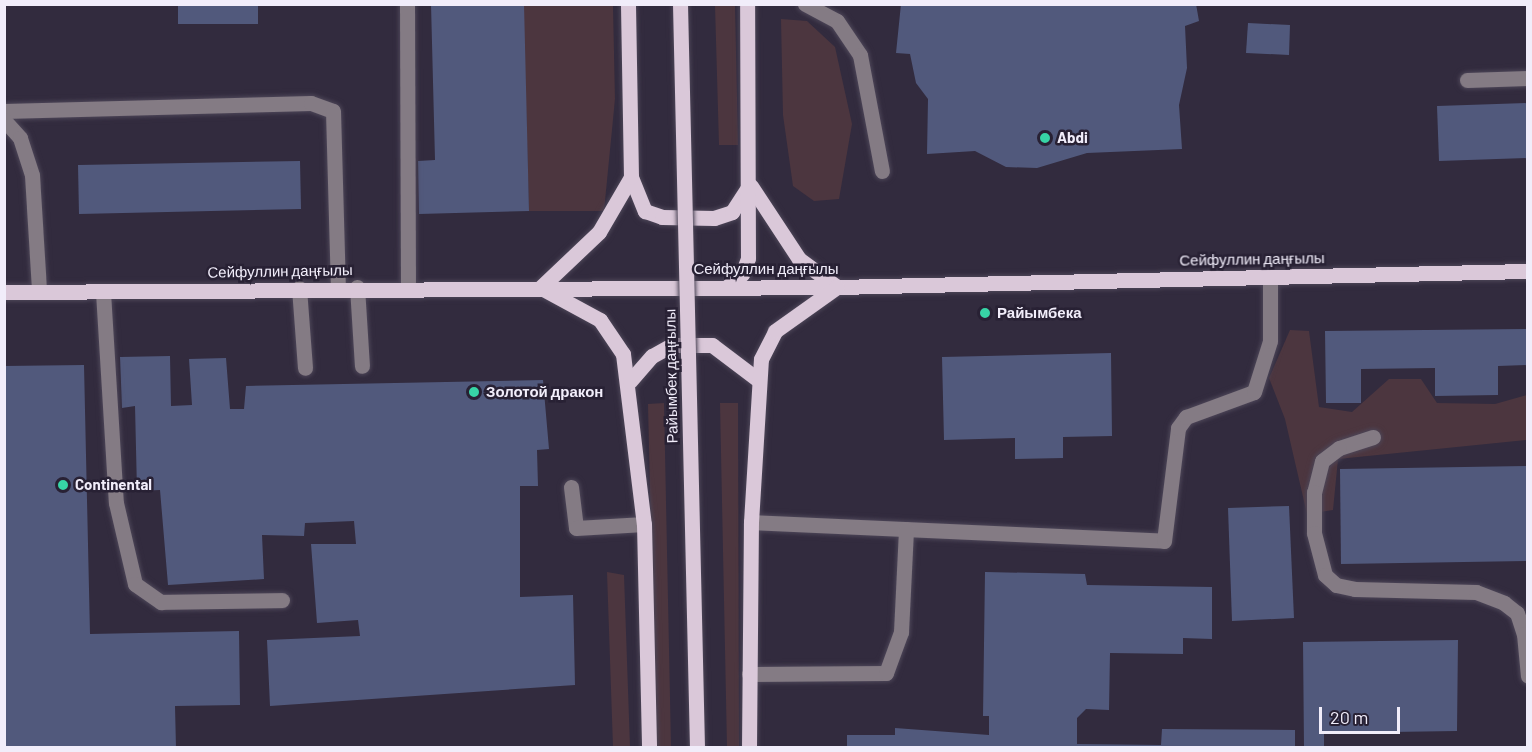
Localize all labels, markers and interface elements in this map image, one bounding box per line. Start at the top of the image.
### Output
place label: Abdi [1057,129,1088,147]
marker: Abdi [1038,131,1052,145]
street label: Сейфуллин даңғылы [1179,249,1325,269]
street label: Сейфуллин даңғылы [693,260,839,278]
street label: Сейфуллин даңғылы [207,261,353,281]
place label: Райымбека [997,304,1082,322]
marker: Райымбека [978,306,992,320]
street label: Райымбек даңғылы [661,309,681,443]
place label: Золотой дракон [486,383,603,401]
marker: Золотой дракон [467,385,481,399]
place label: Continental [75,476,152,494]
marker: Continental [56,478,70,492]
scale bar [1322,695,1403,733]
text: 20 m [1330,706,1368,728]

